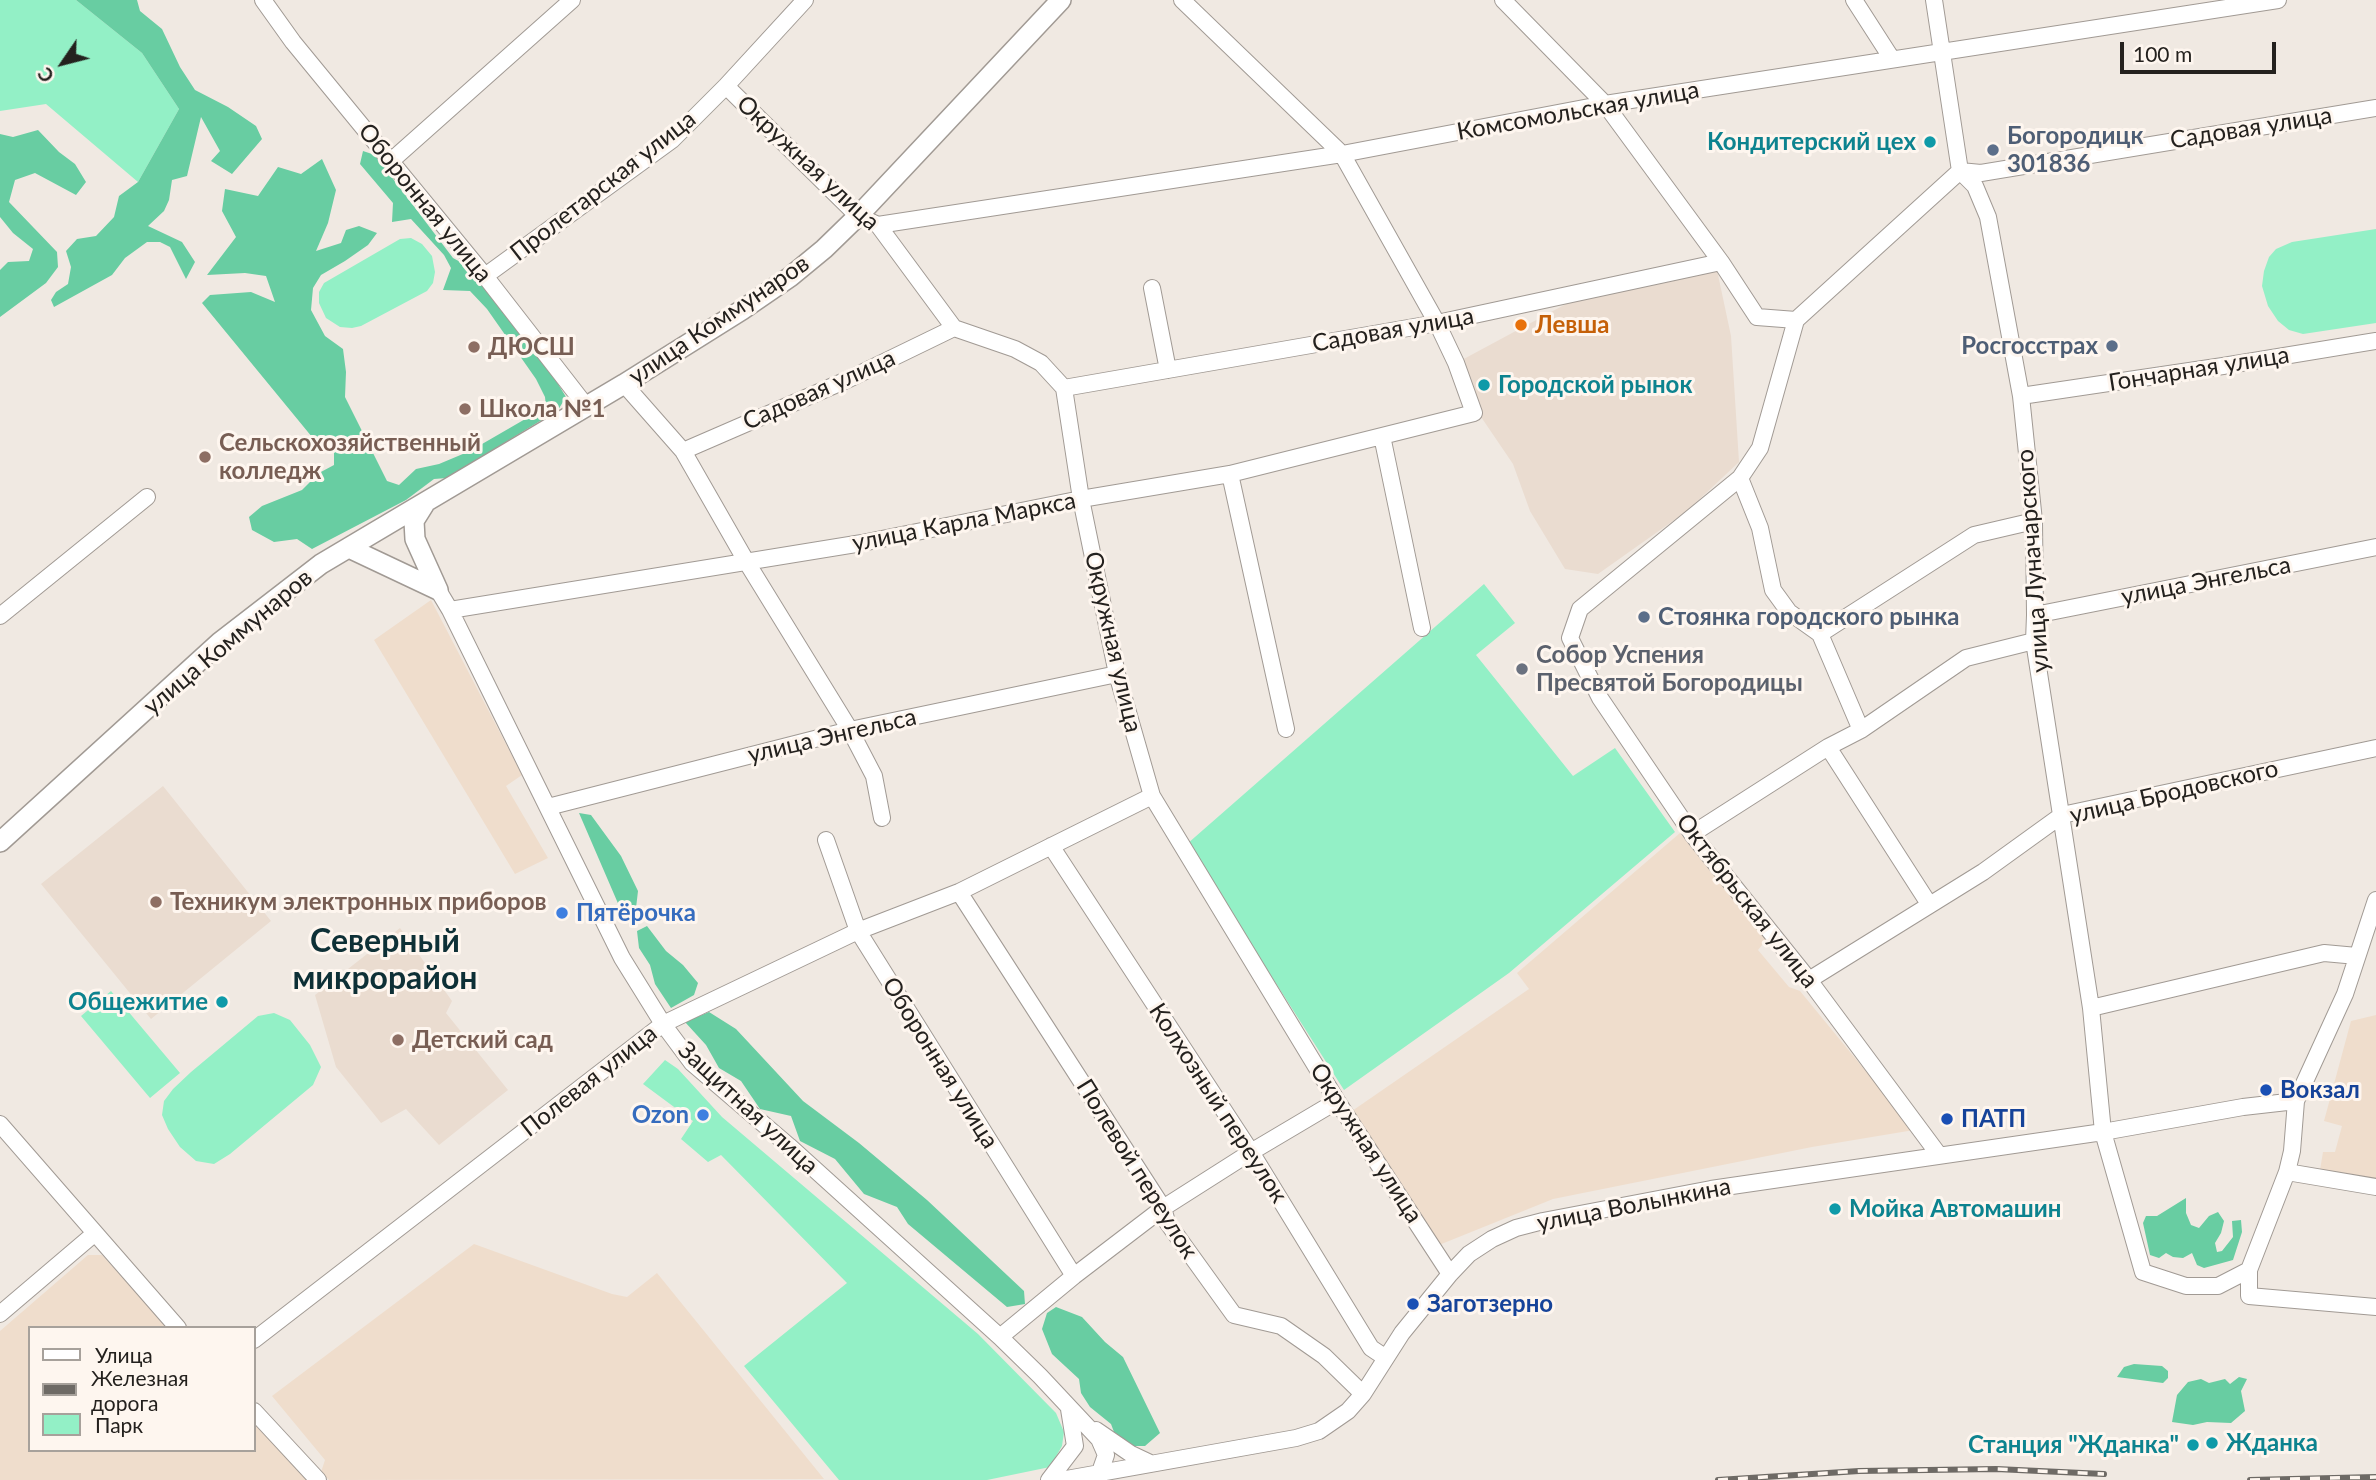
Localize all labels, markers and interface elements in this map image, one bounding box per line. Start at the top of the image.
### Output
north arrow [28,28,98,98]
scale bar [2124,28,2280,72]
text: 100 m [2133,41,2192,66]
text: С [32,64,58,87]
street label: Комсомольская улица [1455,75,1701,147]
street label: Окружная улица [731,89,885,237]
street label: Садовая улица [2168,101,2334,155]
street label: Пролетарская улица [505,105,701,267]
street label: Оборонная улица [352,118,498,288]
place label: Богородицк 301836 [2007,122,2143,178]
place label: Кондитерский цех [1707,128,1916,156]
marker: Кондитерский цех [1922,134,1938,150]
marker: Богородицк 301836 [1985,142,2001,158]
street label: улица Коммунаров [623,249,815,391]
street label: Садовая улица [1310,302,1476,358]
place label: Левша [1535,311,1609,339]
marker: Левша [1513,317,1529,333]
place label: Росгосстрах [1961,332,2098,360]
place label: ДЮСШ [488,333,575,361]
marker: Росгосстрах [2104,338,2120,354]
marker: ДЮСШ [466,339,482,355]
street label: Гончарная улица [2107,340,2291,398]
street label: Садовая улица [738,344,900,436]
place label: Городской рынок [1498,371,1692,399]
marker: Городской рынок [1476,377,1492,393]
place label: Школа №1 [479,395,605,423]
marker: Школа №1 [457,401,473,417]
place label: Сельскохозяйственный колледж [219,429,481,485]
street label: улица Луначарского [2011,448,2055,674]
marker: Сельскохозяйственный колледж [197,449,213,465]
street label: улица Карла Маркса [850,486,1078,558]
street label: Окружная улица [1078,549,1148,735]
street label: улица Энгельса [2119,550,2293,612]
street label: улица Коммунаров [138,563,318,721]
place label: Cтоянка городского рынка [1658,603,1959,631]
marker: Cтоянка городского рынка [1636,609,1652,625]
place label: Собор Успения Пресвятой Богородицы [1536,641,1803,697]
marker: Собор Успения Пресвятой Богородицы [1514,661,1530,677]
street label: улица Энгельса [745,703,919,769]
street label: улица Бродовского [2067,754,2281,830]
street label: Октябрьская улица [1670,808,1824,994]
place label: Техникум электронных приборов [170,888,547,916]
marker: Техникум электронных приборов [148,894,164,910]
place label: Пятёрочка [576,899,696,927]
marker: Пятёрочка [554,905,570,921]
district label: Северный микрорайон [292,923,478,998]
street label: Оборонная улица [876,972,1004,1154]
place label: Общежитие [68,988,208,1016]
marker: Общежитие [214,994,230,1010]
street label: Колхозный переулок [1143,998,1293,1208]
street label: Полевая улица [515,1019,663,1143]
place label: Детский сад [412,1026,553,1054]
marker: Детский сад [390,1032,406,1048]
street label: Защитная улица [672,1036,824,1180]
street label: Окружная улица [1304,1058,1428,1228]
street label: Полевой переулок [1070,1074,1204,1264]
place label: Вокзал [2280,1076,2360,1104]
marker: Вокзал [2258,1082,2274,1098]
place label: Ozon [632,1101,689,1129]
place label: ПАТП [1961,1105,2026,1133]
marker: Ozon [695,1107,711,1123]
marker: ПАТП [1939,1111,1955,1127]
street label: улица Волынкина [1535,1172,1733,1238]
place label: Мойка Автомашин [1849,1195,2061,1223]
marker: Мойка Автомашин [1827,1201,1843,1217]
place label: Заготзерно [1427,1290,1553,1318]
marker: Заготзерно [1405,1296,1421,1312]
legend [28,1326,256,1452]
text: Улица [95,1342,153,1367]
text: Железная дорога [91,1365,189,1415]
text: Парк [95,1412,143,1437]
place label: Жданка [2226,1429,2318,1457]
place label: Станция "Жданка" [1968,1431,2179,1459]
marker: Жданка [2204,1435,2220,1451]
marker: Станция "Жданка" [2185,1437,2201,1453]

